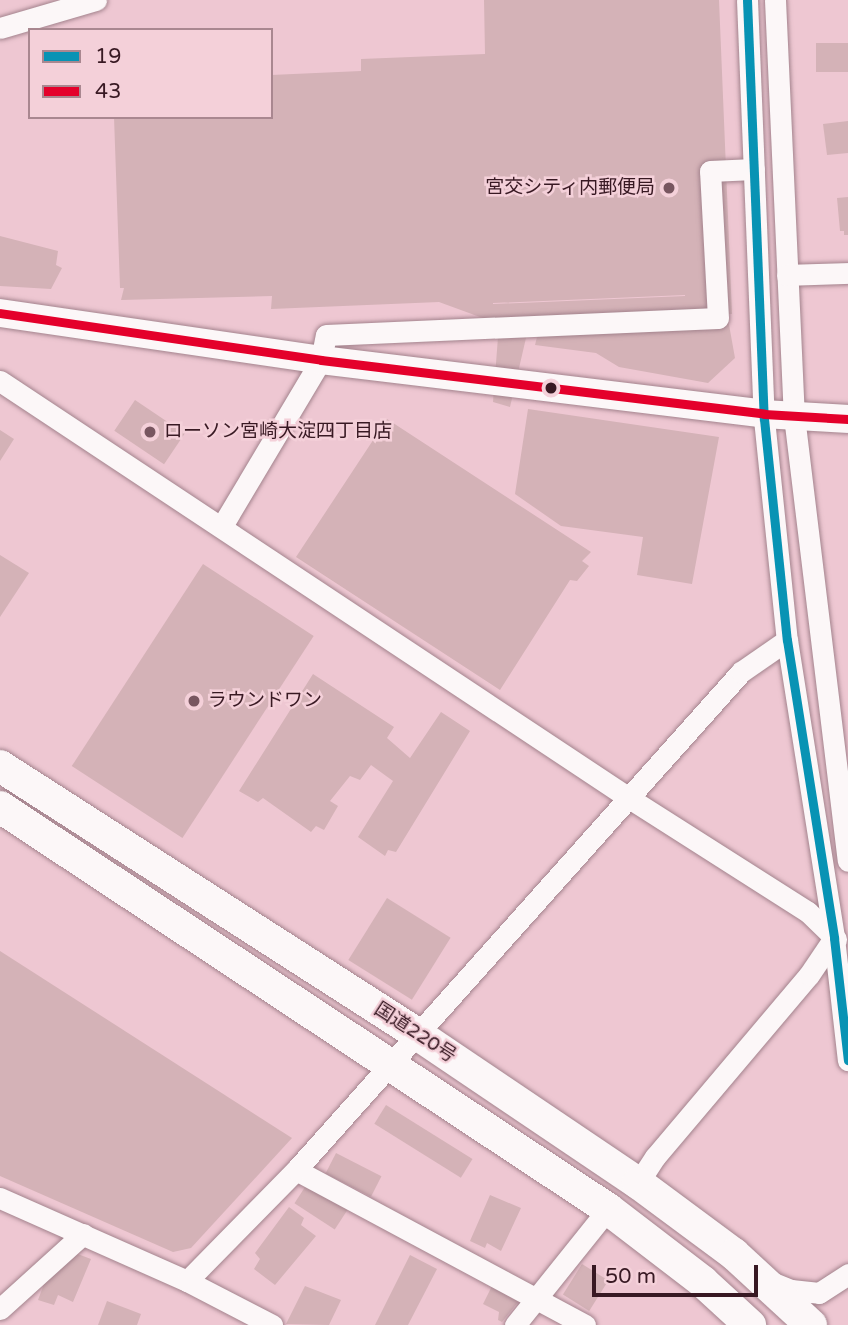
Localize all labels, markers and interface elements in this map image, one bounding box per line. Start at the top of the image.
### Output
legend [28,28,273,119]
text: 19 [95,44,121,69]
text: 43 [95,79,121,104]
place label: 宮交シティ内郵便局 [484,177,655,199]
marker: 宮交シティ内郵便局 [661,180,677,196]
unlabelled marker [544,381,558,395]
place label: ローソン宮崎大淀四丁目店 [164,421,392,443]
marker: ローソン宮崎大淀四丁目店 [142,424,158,440]
place label: ラウンドワン [208,690,322,712]
marker: ラウンドワン [186,693,202,709]
street label: 国道220号 [370,998,460,1068]
scale bar [596,1252,762,1296]
text: 50 m [605,1264,656,1289]

